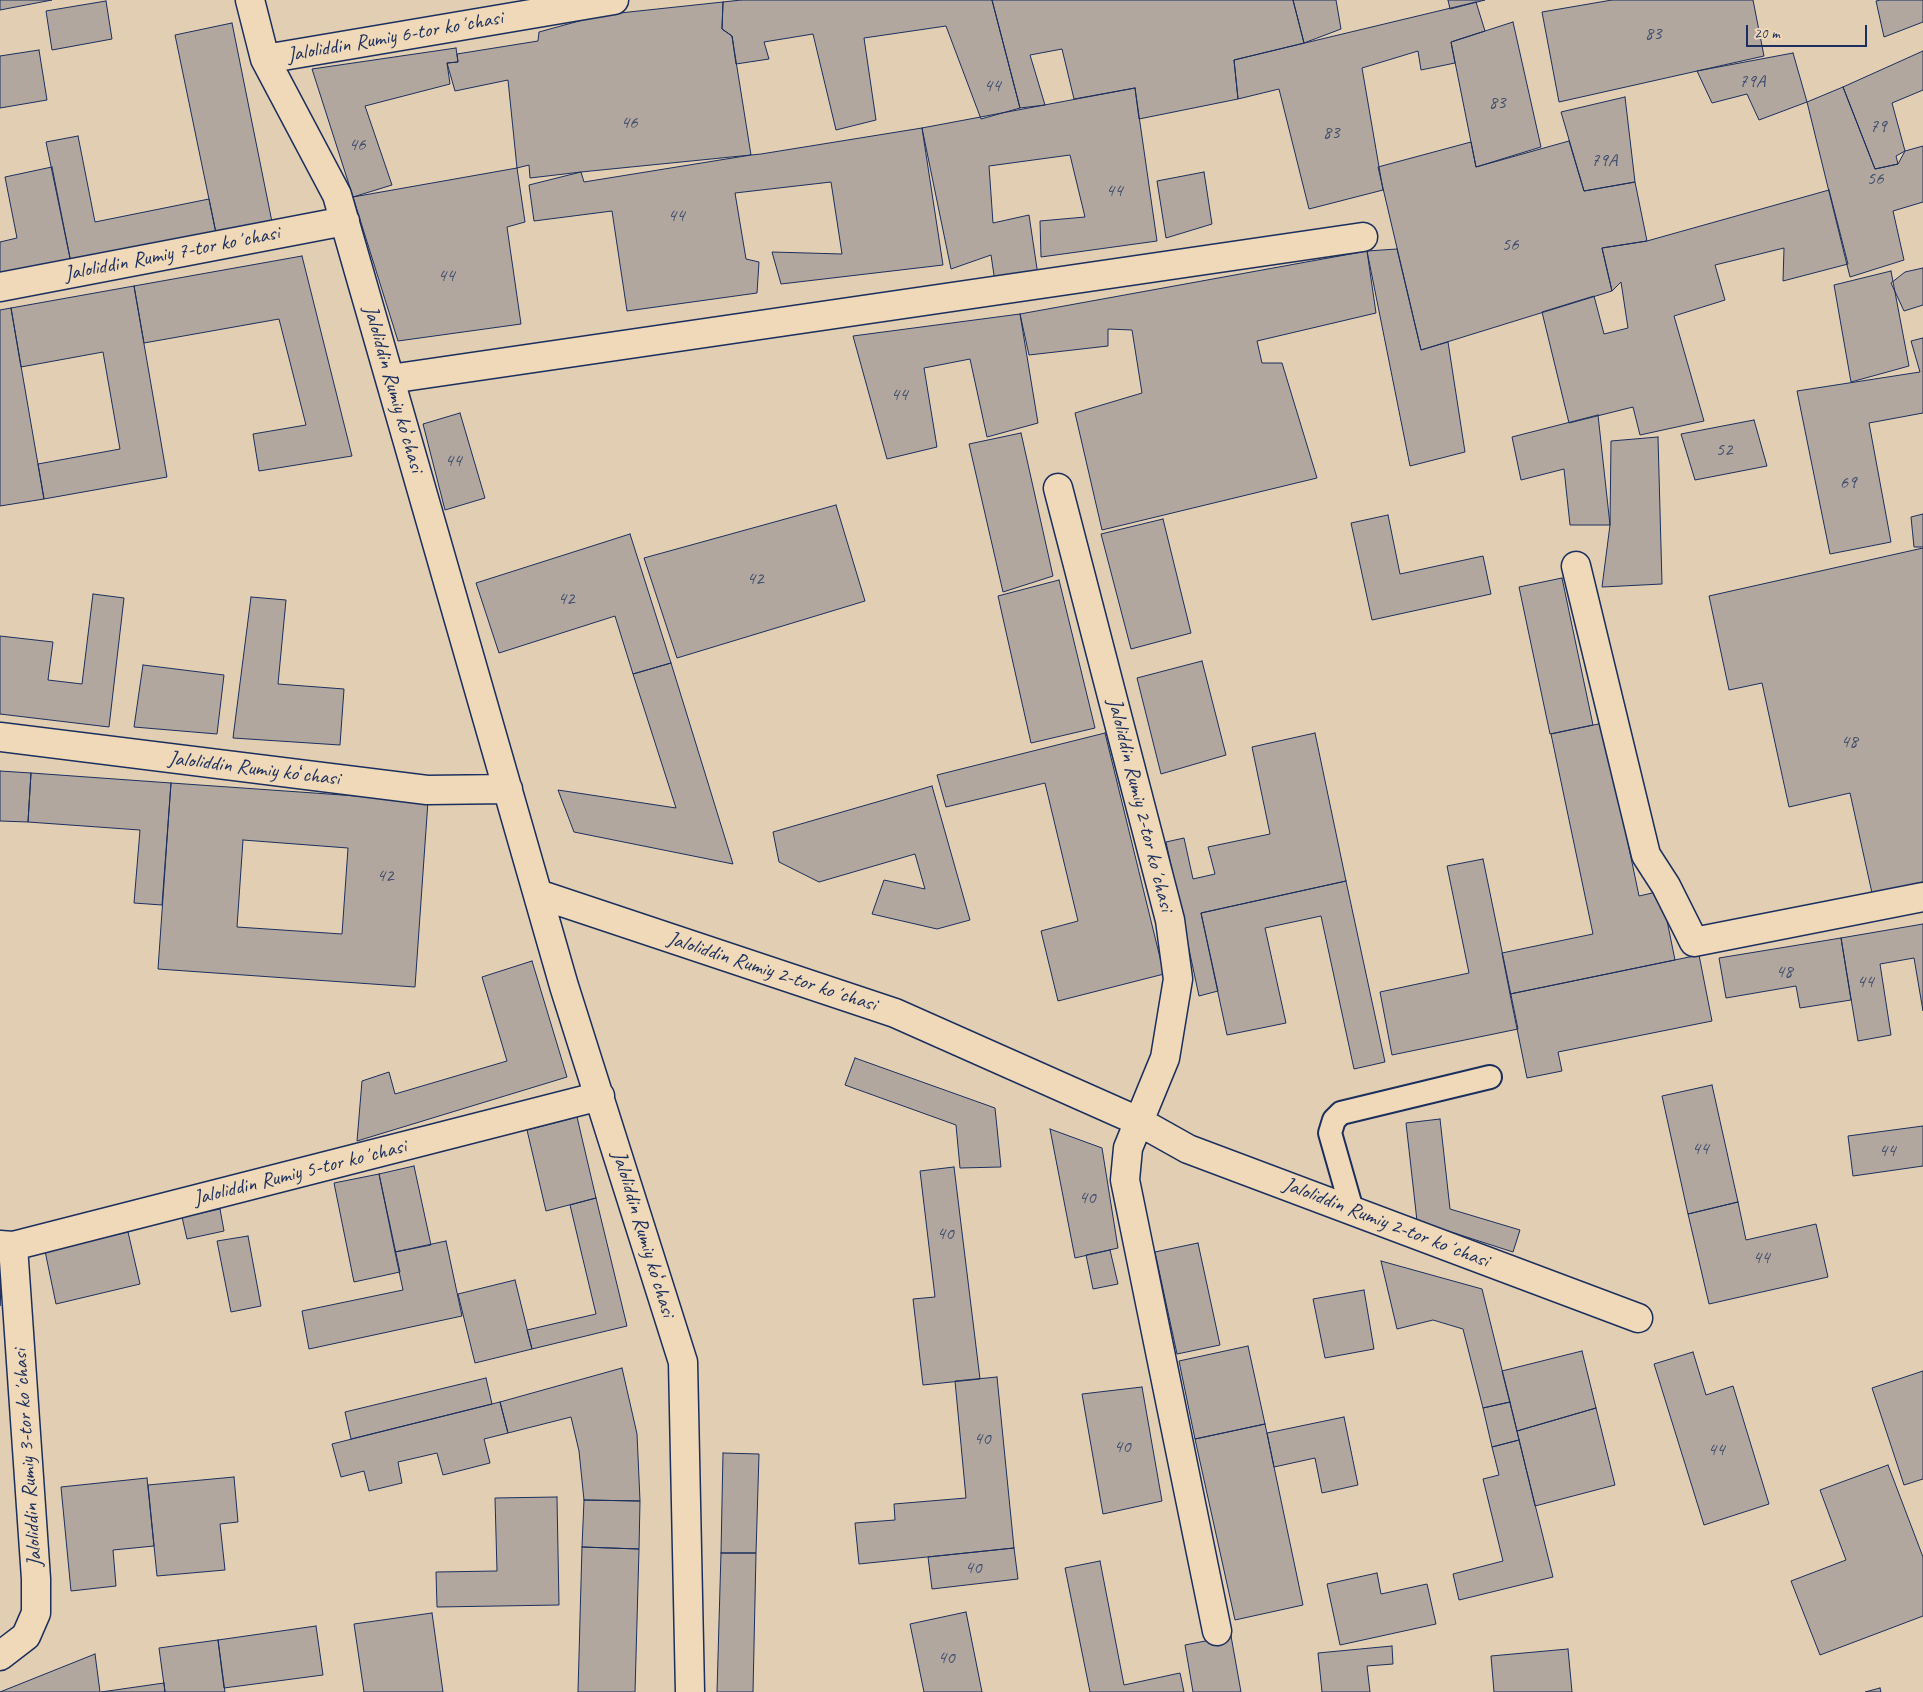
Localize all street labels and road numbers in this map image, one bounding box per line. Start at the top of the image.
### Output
street label: Jaloliddin Rumiy 6-tor koʼchasi [285,6,505,68]
street label: Jaloliddin Rumiy 7-tor koʼchasi [62,221,282,287]
street label: Jaloliddin Rumiy koʻchasi [357,303,429,475]
street label: Jaloliddin Rumiy 2-tor koʼchasi [1101,696,1179,914]
street label: Jaloliddin Rumiy koʻchasi [167,746,341,792]
street label: Jaloliddin Rumiy 2-tor koʼchasi [664,926,880,1018]
street label: Jaloliddin Rumiy 5-tor koʼchasi [191,1134,409,1212]
street label: Jaloliddin Rumiy koʻchasi [606,1148,680,1320]
street label: Jaloliddin Rumiy 2-tor koʼchasi [1280,1172,1492,1274]
street label: Jaloliddin Rumiy 3-tor koʼchasi [8,1348,48,1568]

